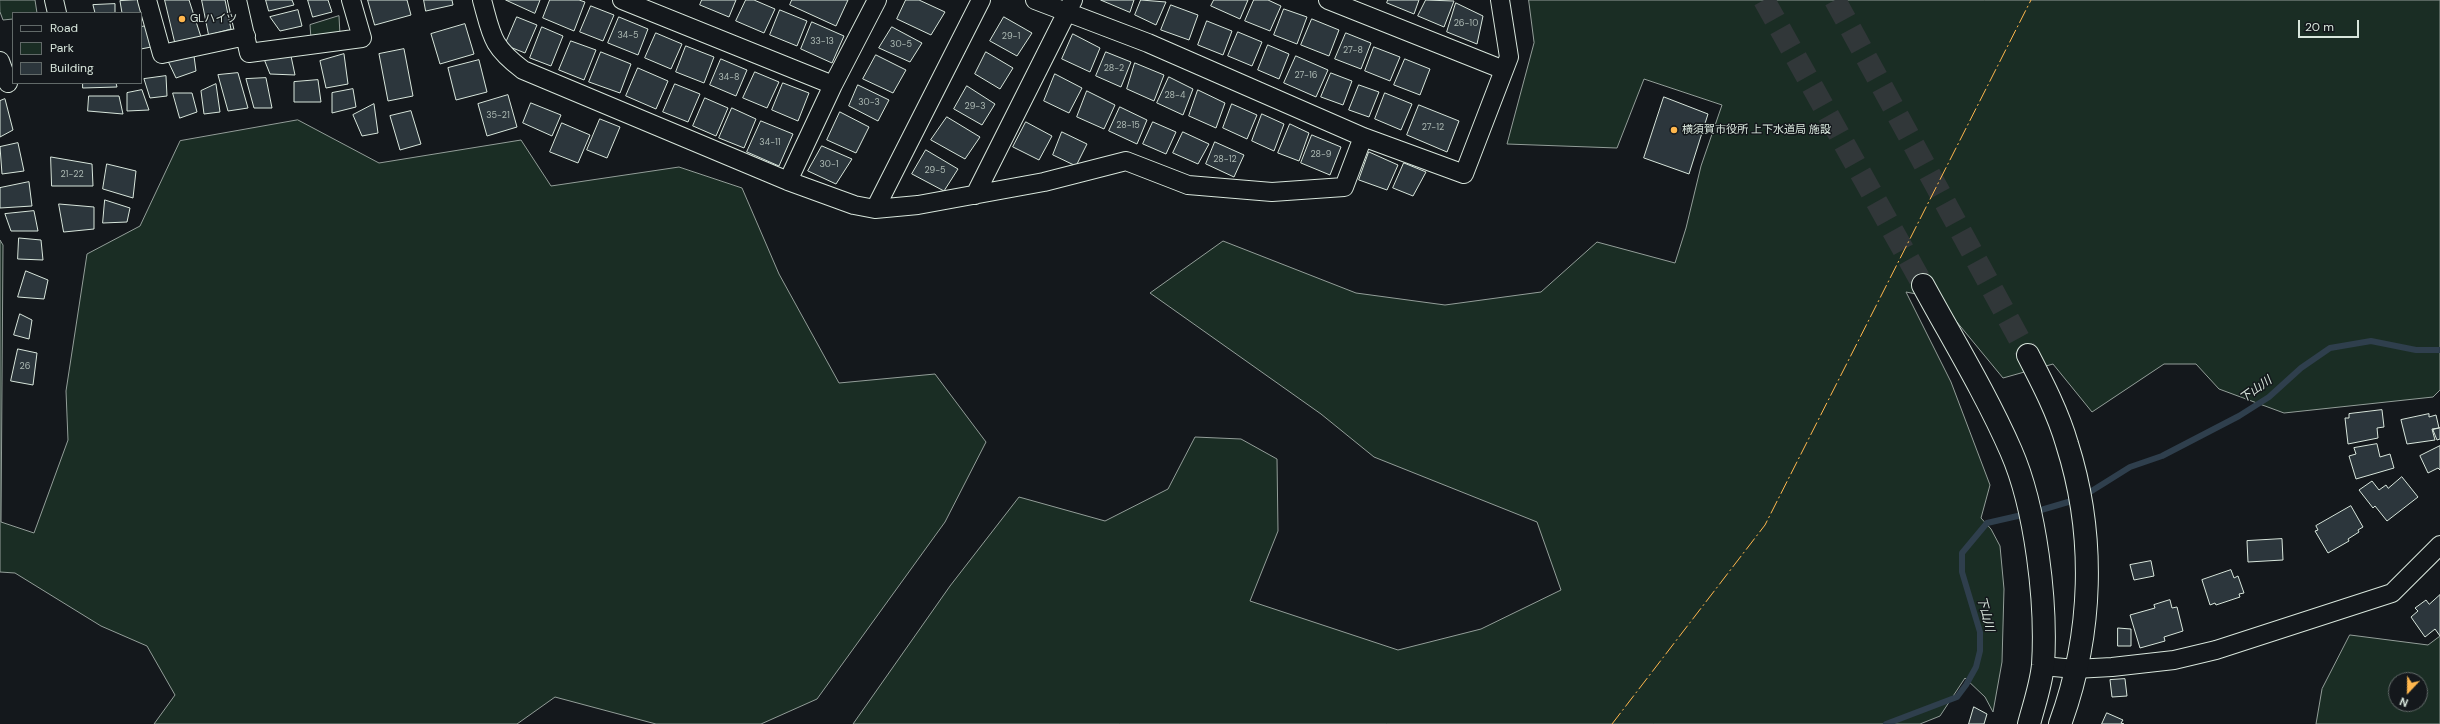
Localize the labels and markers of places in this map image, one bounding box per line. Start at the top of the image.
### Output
place label: GLハイツ [190,12,237,26]
marker: GLハイツ [177,14,187,24]
place label: 横須賀市役所 上下水道局 施設 [1682,123,1831,137]
marker: 横須賀市役所 上下水道局 施設 [1669,125,1679,135]

